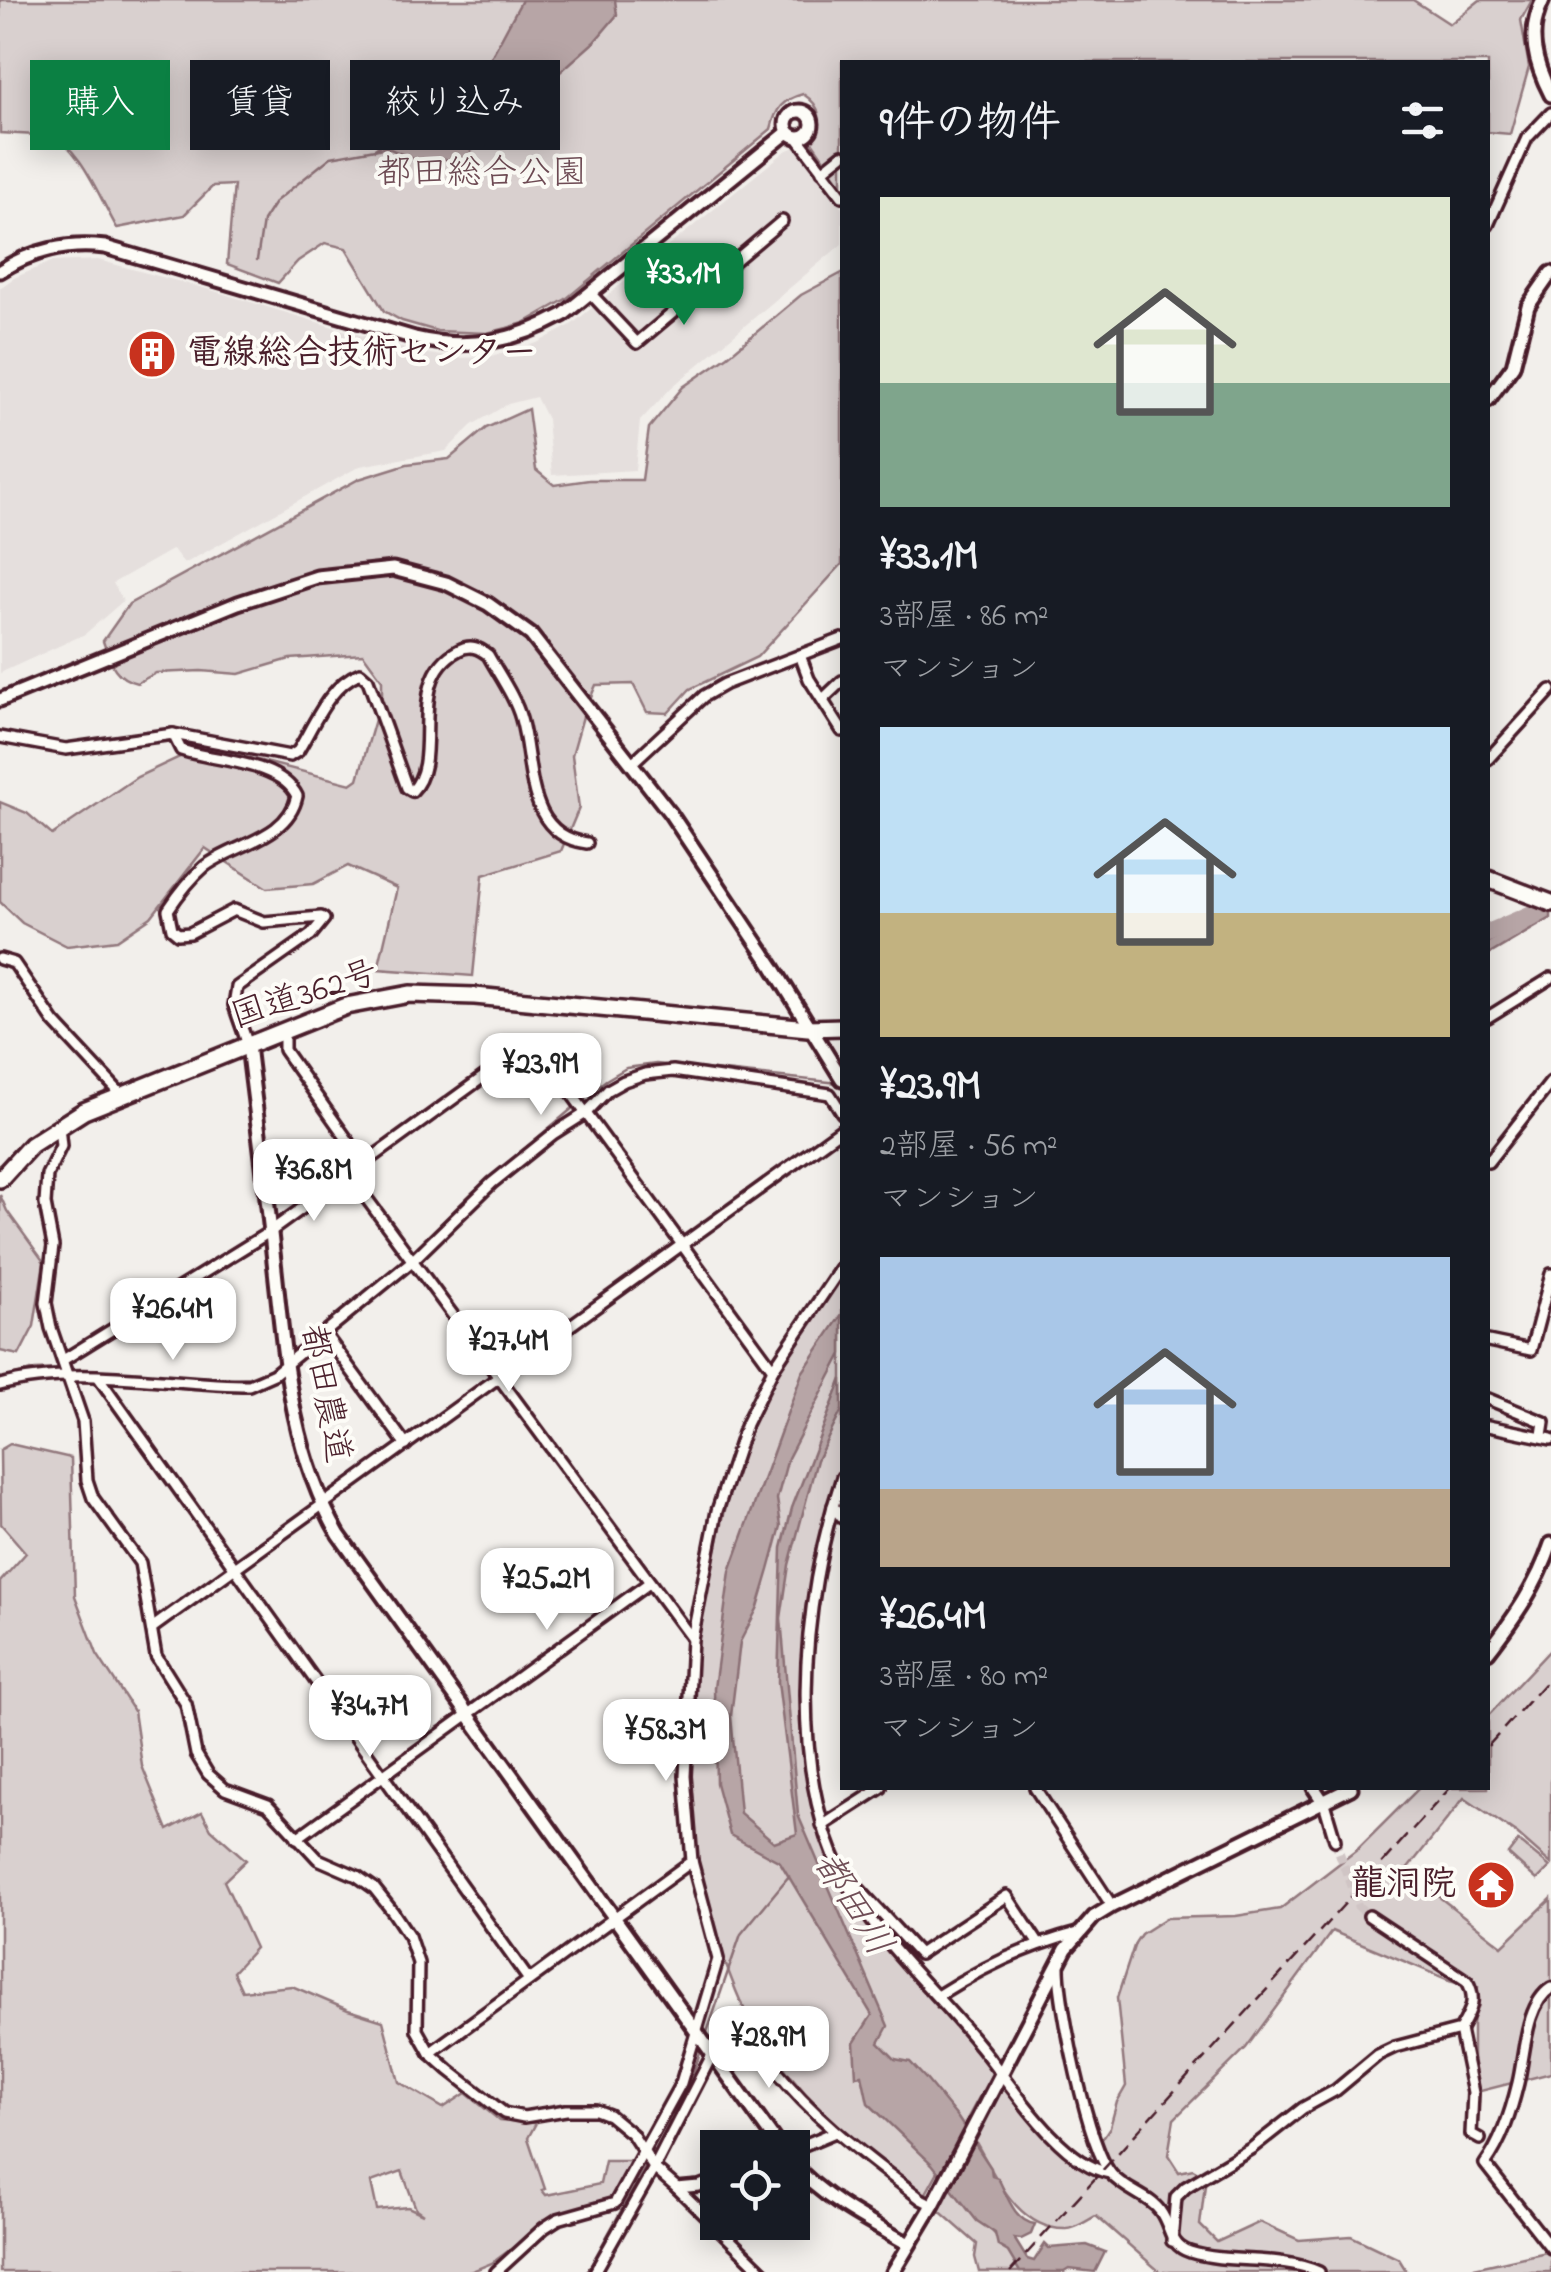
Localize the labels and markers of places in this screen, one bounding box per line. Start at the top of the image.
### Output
pin: ¥33.1M [603,243,765,328]
building icon: 電線総合技術センター [126,328,178,380]
place label: 電線総合技術センター [187,329,537,380]
pin: ¥23.9M [460,1033,622,1118]
pin: ¥36.8M [233,1139,395,1224]
pin: ¥26.4M [92,1278,254,1363]
pin: ¥27.4M [428,1310,590,1395]
pin: ¥25.2M [466,1548,628,1633]
pin: ¥34.7M [289,1675,451,1760]
pin: ¥58.3M [585,1699,747,1784]
temple icon: 龍洞院 [1465,1859,1517,1911]
place label: 龍洞院 [1351,1860,1456,1911]
pin: ¥28.9M [688,2006,850,2091]

